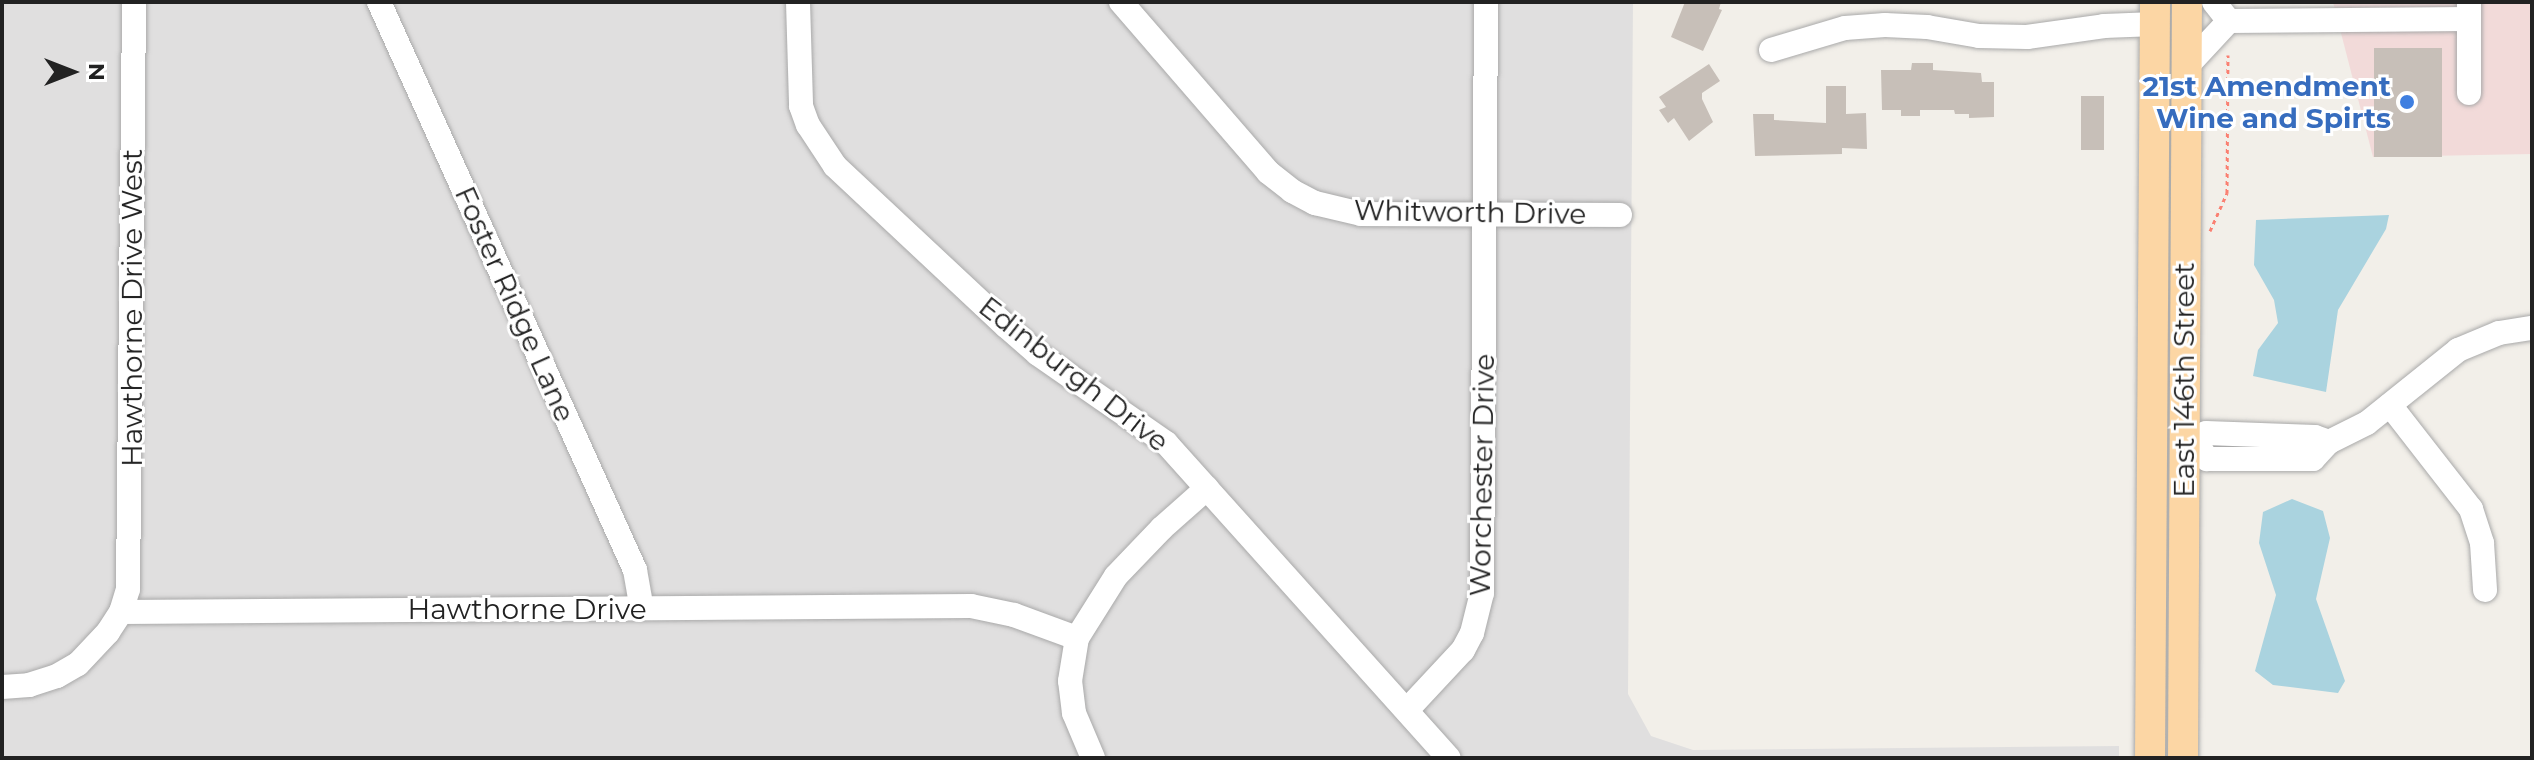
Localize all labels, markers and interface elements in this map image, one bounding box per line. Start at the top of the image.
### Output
north arrow [32,32,112,112]
text: N [83,63,110,81]
place label: 21st Amendment Wine and Spirts [2142,69,2391,135]
marker: 21st Amendment Wine and Spirts [2398,93,2416,111]
street label: Hawthorne Drive West [115,149,149,467]
street label: Foster Ridge Lane [448,181,582,427]
street label: Whitworth Drive [1354,193,1586,231]
street label: East 146th Street [2167,262,2201,498]
street label: Edinburgh Drive [972,290,1176,458]
street label: Worchester Drive [1463,353,1501,597]
street label: Hawthorne Drive [407,592,647,626]

